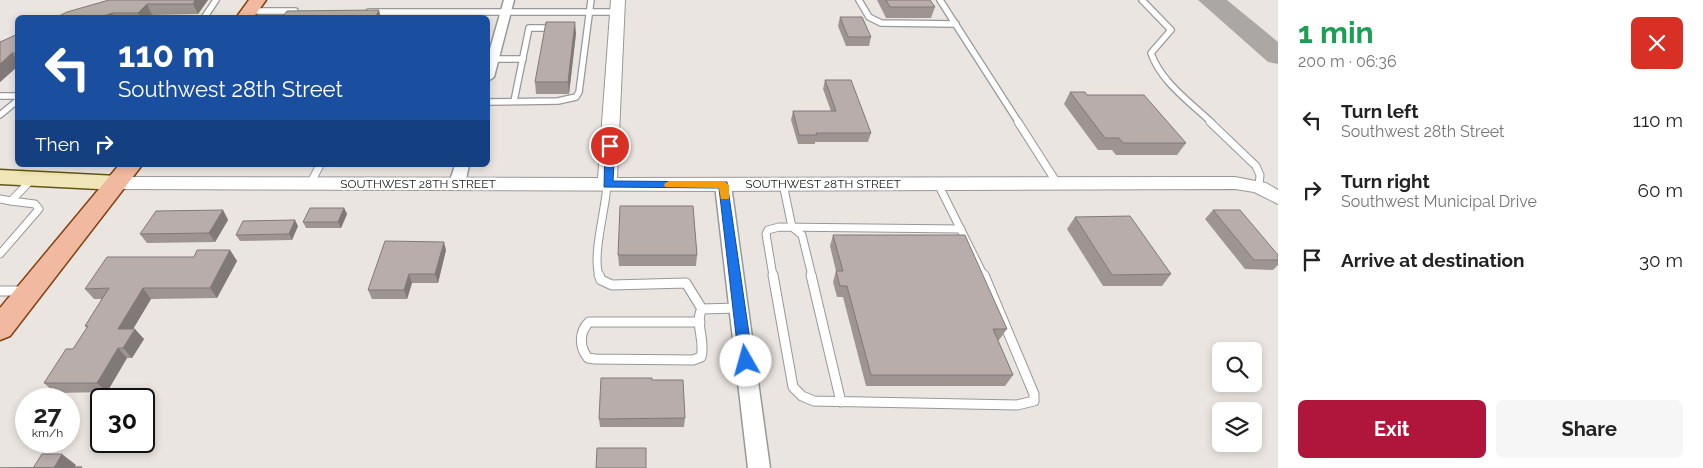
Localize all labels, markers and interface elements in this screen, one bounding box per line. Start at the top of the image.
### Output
text: 1 min [1298,15,1374,50]
button: close [1631,17,1683,69]
text: 110 m [118,34,215,75]
icon: left [35,35,100,100]
text: 200 m · 06:36 [1298,52,1397,71]
text: Southwest 28th Street [118,76,343,102]
text: Turn left [1341,100,1418,122]
icon: left [1298,106,1326,134]
text: 110 m [1633,109,1683,131]
text: Southwest 28th Street [1341,122,1504,141]
pin [589,125,631,167]
icon: right [90,130,118,158]
icon: arrive [596,132,624,160]
text: Then [35,133,80,155]
text: Turn right [1341,170,1430,192]
icon: right [1298,176,1326,204]
street label: SOUTHWEST 28TH STREET [340,177,496,191]
street label: SOUTHWEST 28TH STREET [745,177,901,191]
text: 60 m [1638,179,1683,201]
text: Southwest Municipal Drive [1341,192,1537,211]
icon: arrive [1298,246,1326,274]
text: Arrive at destination [1341,249,1525,271]
text: 30 m [1639,249,1683,271]
position arrow [719,334,771,386]
map controls [1212,342,1262,452]
button: search [1212,342,1262,392]
speed limit sign: 30 [90,388,155,453]
text: 27 [33,399,62,429]
button: Exit [1298,400,1486,458]
button: Share [1496,400,1683,458]
button: layers [1212,402,1262,452]
text: km/h [32,426,63,440]

